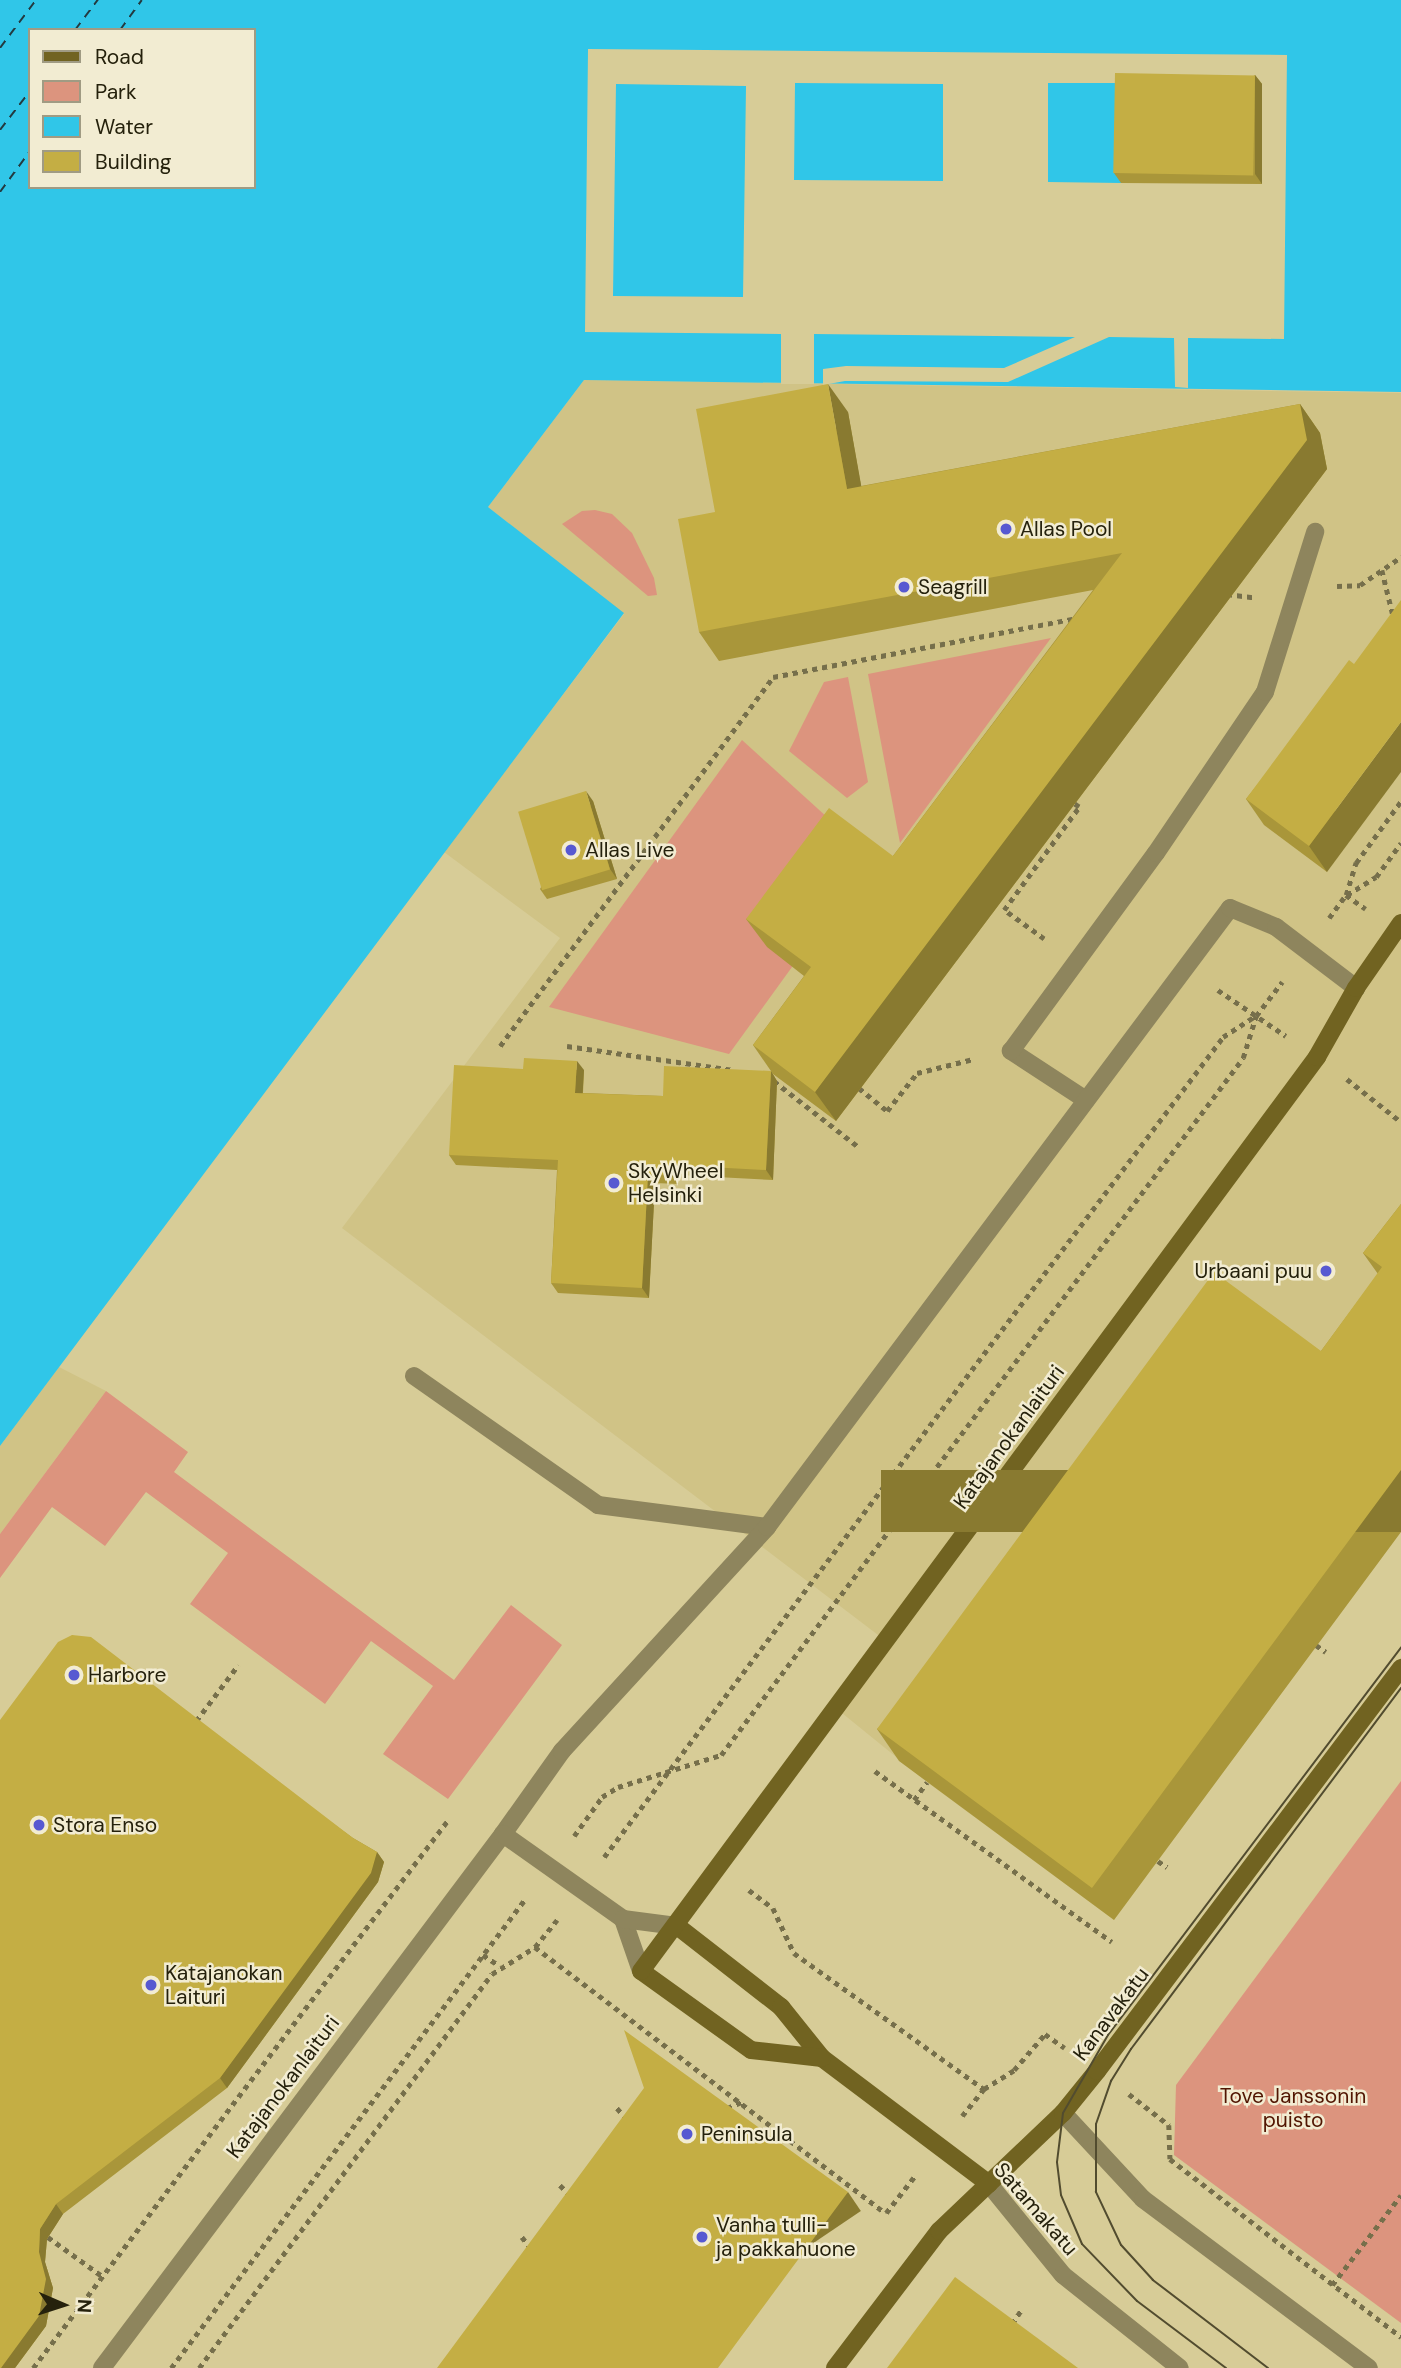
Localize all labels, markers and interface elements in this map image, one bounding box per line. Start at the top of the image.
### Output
legend [28,28,256,189]
text: Road [95,43,144,71]
text: Park [95,78,136,106]
text: Water [95,113,153,141]
text: Building [95,148,171,176]
place label: Allas Pool [1020,516,1112,542]
marker: Allas Pool [998,521,1014,537]
place label: Seagrill [918,574,987,600]
marker: Seagrill [896,579,912,595]
place label: Allas Live [585,837,674,863]
marker: Allas Live [563,842,579,858]
place label: SkyWheel Helsinki [628,1158,723,1208]
marker: SkyWheel Helsinki [606,1175,622,1191]
place label: Urbaani puu [1195,1258,1312,1284]
marker: Urbaani puu [1318,1263,1334,1279]
street label: Katajanokanlaituri [948,1360,1070,1514]
place label: Harbore [88,1662,166,1688]
marker: Harbore [66,1667,82,1683]
place label: Stora Enso [53,1812,157,1838]
marker: Stora Enso [31,1817,47,1833]
place label: Katajanokan Laituri [165,1960,283,2010]
street label: Kanavakatu [1068,1962,1154,2066]
marker: Katajanokan Laituri [143,1977,159,1993]
street label: Katajanokanlaituri [221,2011,345,2163]
park label: Tove Janssonin puisto [1220,2083,1366,2133]
place label: Peninsula [701,2121,792,2147]
marker: Peninsula [679,2126,695,2142]
street label: Satamakatu [989,2157,1083,2261]
place label: Vanha tulli- ja pakkahuone [716,2212,856,2262]
marker: Vanha tulli- ja pakkahuone [694,2229,710,2245]
north arrow [28,2270,98,2340]
text: N [72,2299,97,2314]

